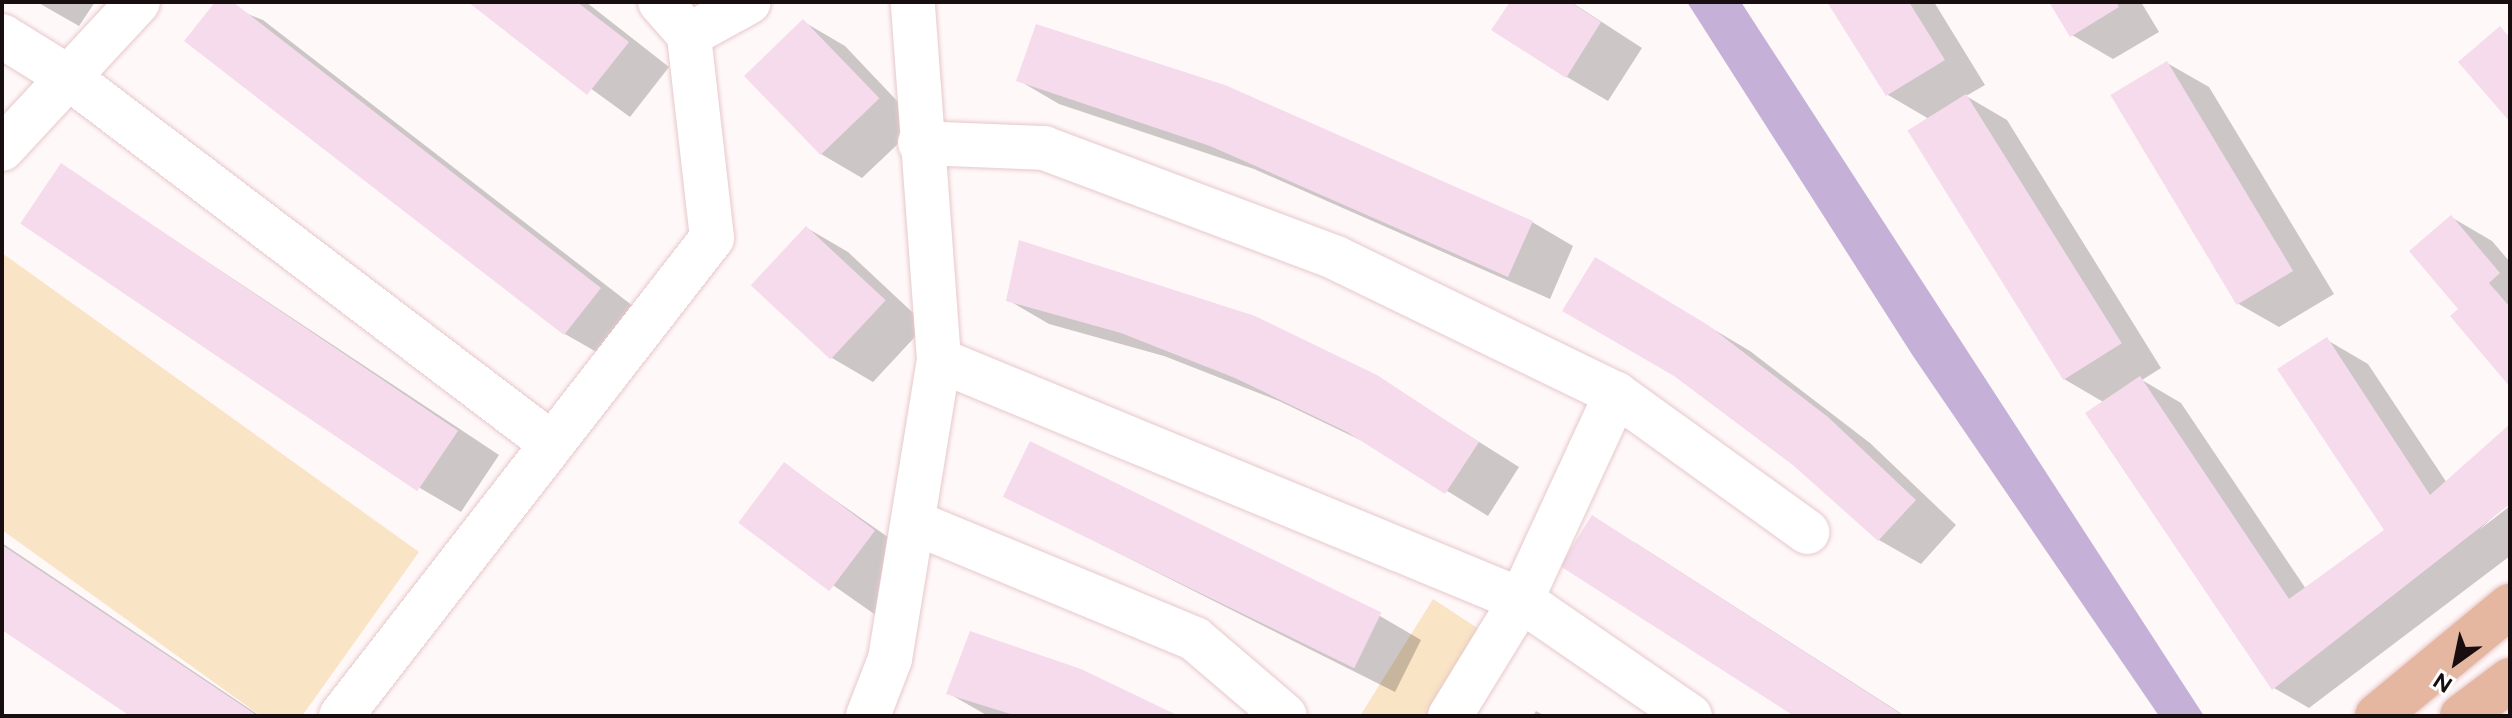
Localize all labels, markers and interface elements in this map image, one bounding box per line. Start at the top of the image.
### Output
north arrow [2416,622,2496,702]
text: N [2428,667,2457,699]

